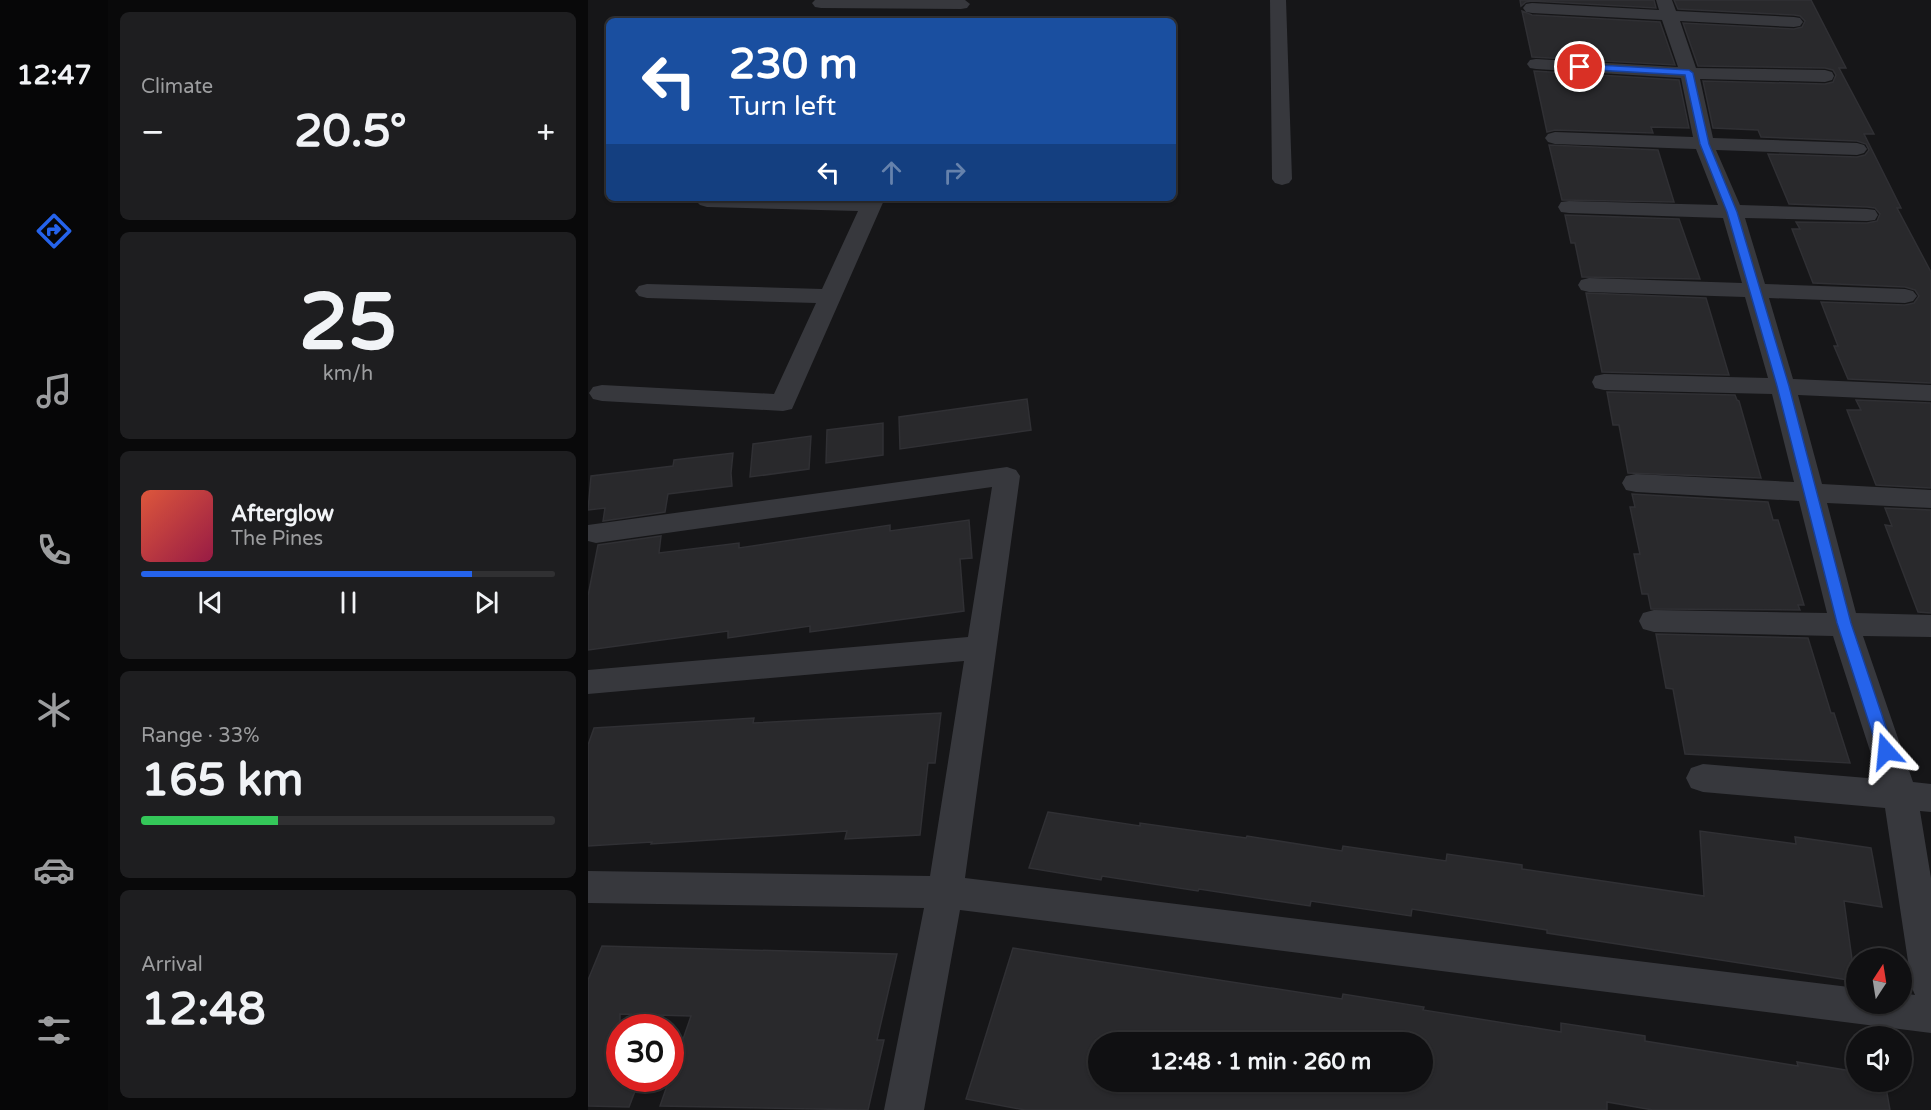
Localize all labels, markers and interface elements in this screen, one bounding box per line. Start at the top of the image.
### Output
text: 230 m [729,39,858,90]
pin [1554,41,1605,92]
icon: left [630,42,708,120]
icon: arrive [1563,50,1596,83]
text: 12:47 [17,59,91,92]
text: Climate [141,75,213,99]
text: Turn left [729,90,836,123]
text: 20.5° [294,105,407,159]
text: − [141,113,165,152]
text: + [536,113,555,152]
icon: left [812,156,845,189]
icon: ahead [875,156,908,189]
icon: right [938,156,971,189]
icon: directions [33,210,75,252]
text: 25 [299,276,397,370]
text: km/h [323,362,373,386]
icon: music [33,370,75,412]
text: Afterglow [231,501,334,527]
text: The Pines [231,527,323,551]
icon: phone [33,529,75,571]
icon: previous [194,586,227,619]
icon: pause [332,586,365,619]
icon: next [470,586,503,619]
icon: climate [33,689,75,731]
position arrow [1854,719,1918,783]
text: Range · 33% [141,724,260,748]
text: 165 km [141,754,303,808]
icon: car [33,849,75,891]
north arrow [1846,948,1912,1014]
map controls [1846,948,1912,1092]
text: Arrival [141,953,203,977]
text: 12:48 [141,983,266,1037]
icon: filters [33,1009,75,1051]
speed limit sign: 30 [606,1014,684,1092]
button: sound [1846,1026,1912,1092]
text: 12:48 · 1 min · 260 m [1150,1049,1371,1075]

